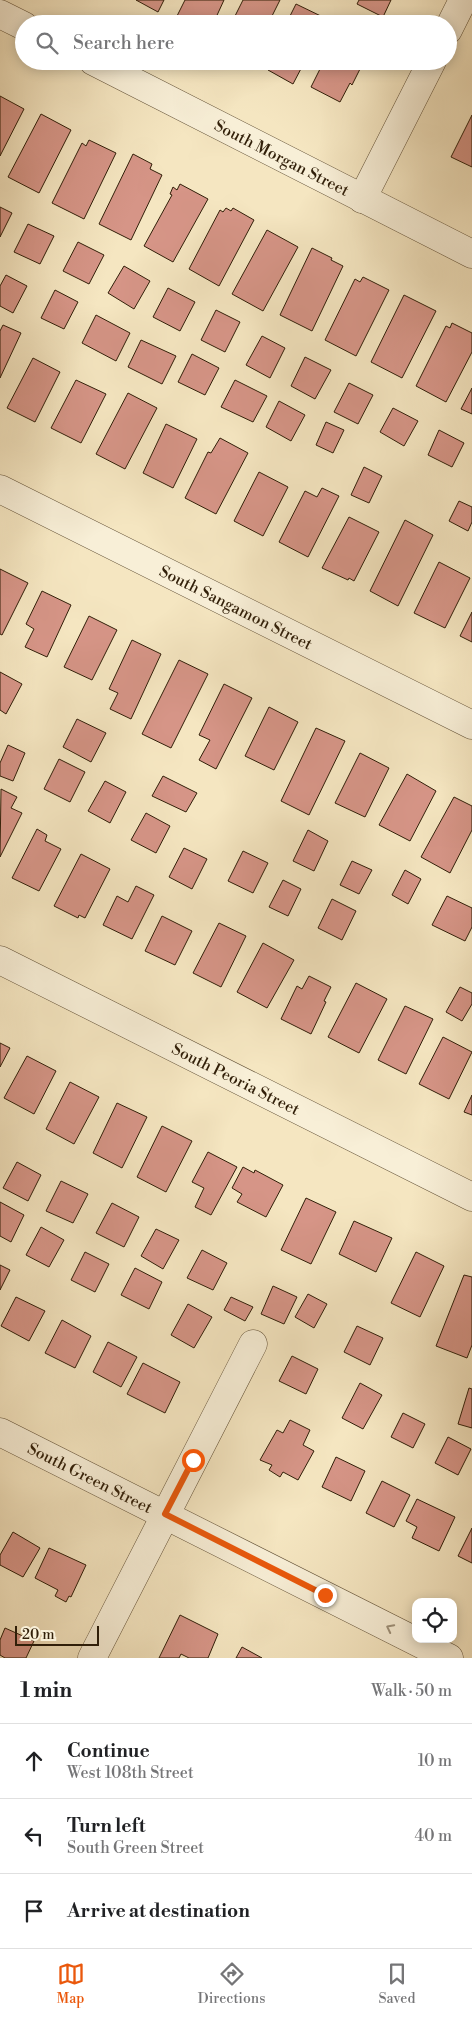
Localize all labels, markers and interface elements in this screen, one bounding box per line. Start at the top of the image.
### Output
search box [15,15,457,70]
icon: search [33,29,61,57]
text: Search here [73,31,174,55]
street label: South Morgan Street [211,115,353,201]
street label: South Sangamon Street [156,561,316,655]
street label: South Peoria Street [168,1039,303,1120]
street label: South Green Street [24,1439,156,1518]
route start [182,1449,205,1472]
route end [314,1584,337,1607]
map controls [412,1598,457,1643]
button: locate [412,1598,457,1643]
scale bar [15,1623,99,1646]
one-way arrow [386,1624,395,1634]
text: 20 m [22,1626,54,1644]
text: 1 min [20,1678,72,1704]
text: Walk · 50 m [371,1681,452,1701]
text: Continue [67,1739,150,1763]
icon: ahead [20,1747,48,1775]
text: 10 m [418,1751,452,1771]
text: West 108th Street [67,1763,194,1783]
text: Turn left [67,1814,146,1838]
icon: left [20,1822,48,1850]
text: 40 m [415,1826,452,1846]
text: South Green Street [67,1838,204,1858]
icon: arrive [20,1897,48,1925]
text: Arrive at destination [67,1899,250,1923]
tab: Map [57,1960,85,2008]
tab: Directions [198,1960,265,2008]
tab: Saved [379,1960,415,2008]

